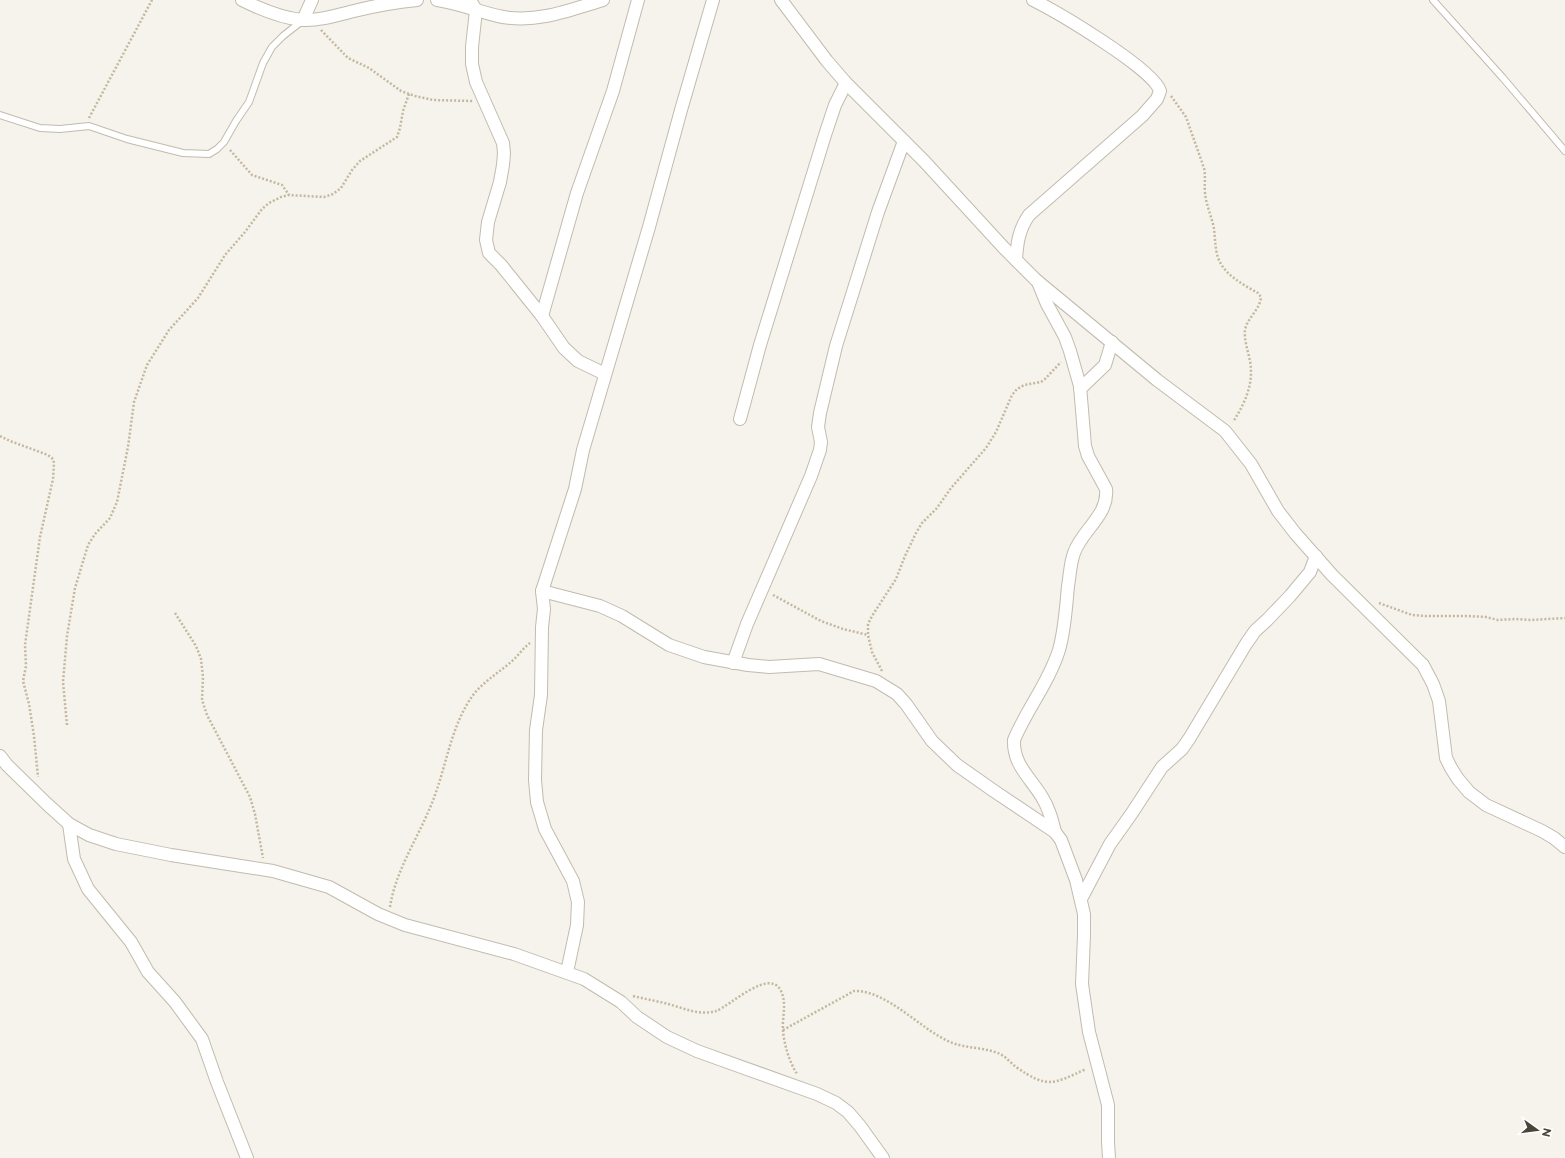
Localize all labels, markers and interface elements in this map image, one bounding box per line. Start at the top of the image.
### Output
north arrow [1517,1110,1557,1150]
text: N [1539,1126,1555,1138]

